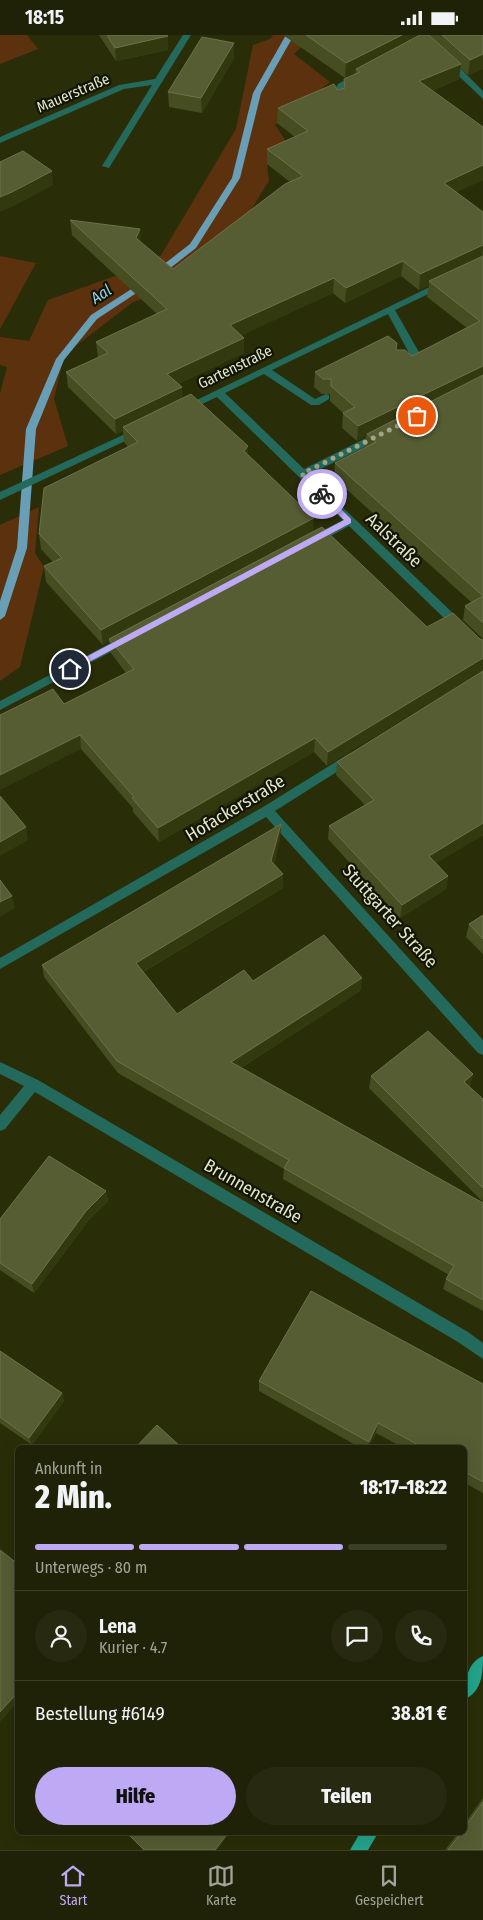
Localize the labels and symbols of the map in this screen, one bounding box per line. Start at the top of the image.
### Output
street label: Mauerstraße [34,70,112,116]
water label: Aal [86,280,115,308]
street label: Gartenstraße [195,341,275,393]
pin [396,395,438,437]
courier [297,469,347,519]
street label: Aalstraße [361,508,427,572]
pin [49,648,91,690]
street label: Hofackerstraße [181,770,289,846]
street label: Stuttgarter Straße [338,860,442,972]
street label: Brunnenstraße [200,1154,306,1228]

